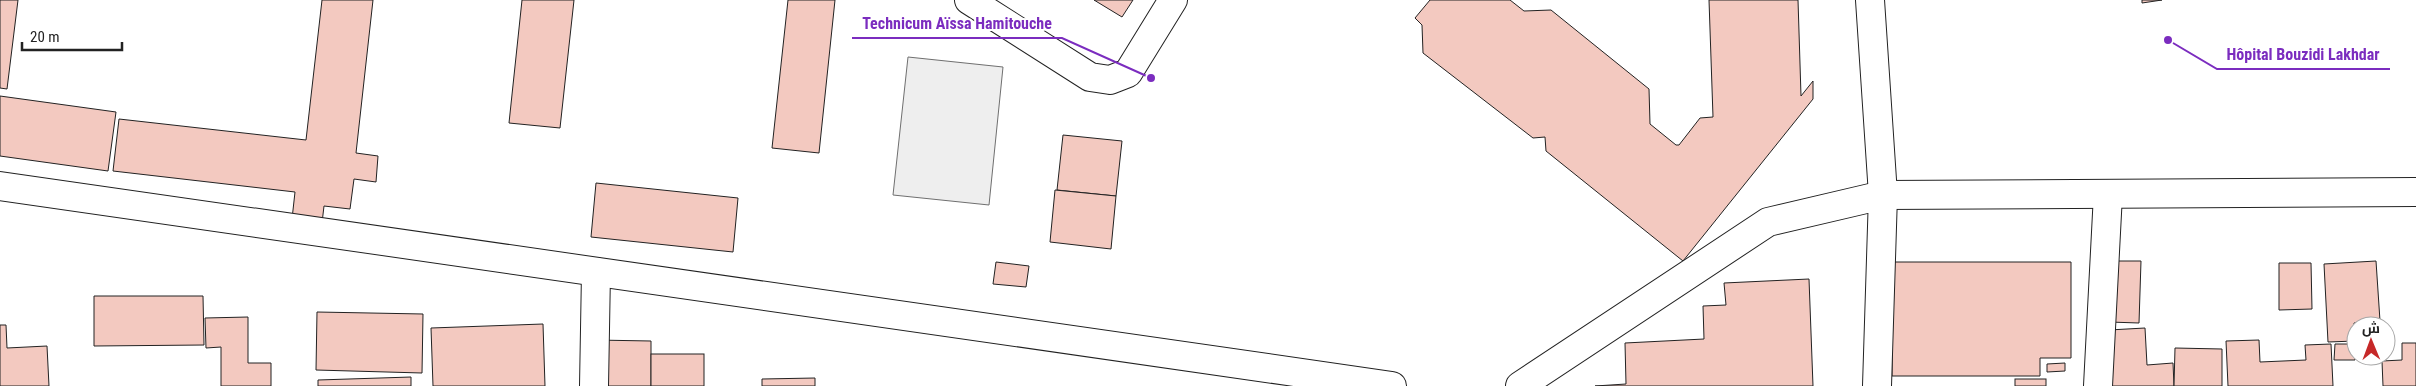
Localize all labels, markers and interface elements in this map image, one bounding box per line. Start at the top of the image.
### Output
callout: Technicum Aïssa Hamitouche [852,7,1062,38]
text: Technicum Aïssa Hamitouche [862,14,1052,33]
scale bar [22,20,122,52]
text: 20 m [30,28,60,46]
callout: Hôpital Bouzidi Lakhdar [2217,38,2390,69]
text: Hôpital Bouzidi Lakhdar [2226,45,2380,64]
north arrow [2346,316,2396,366]
text: ش [2362,320,2380,337]

